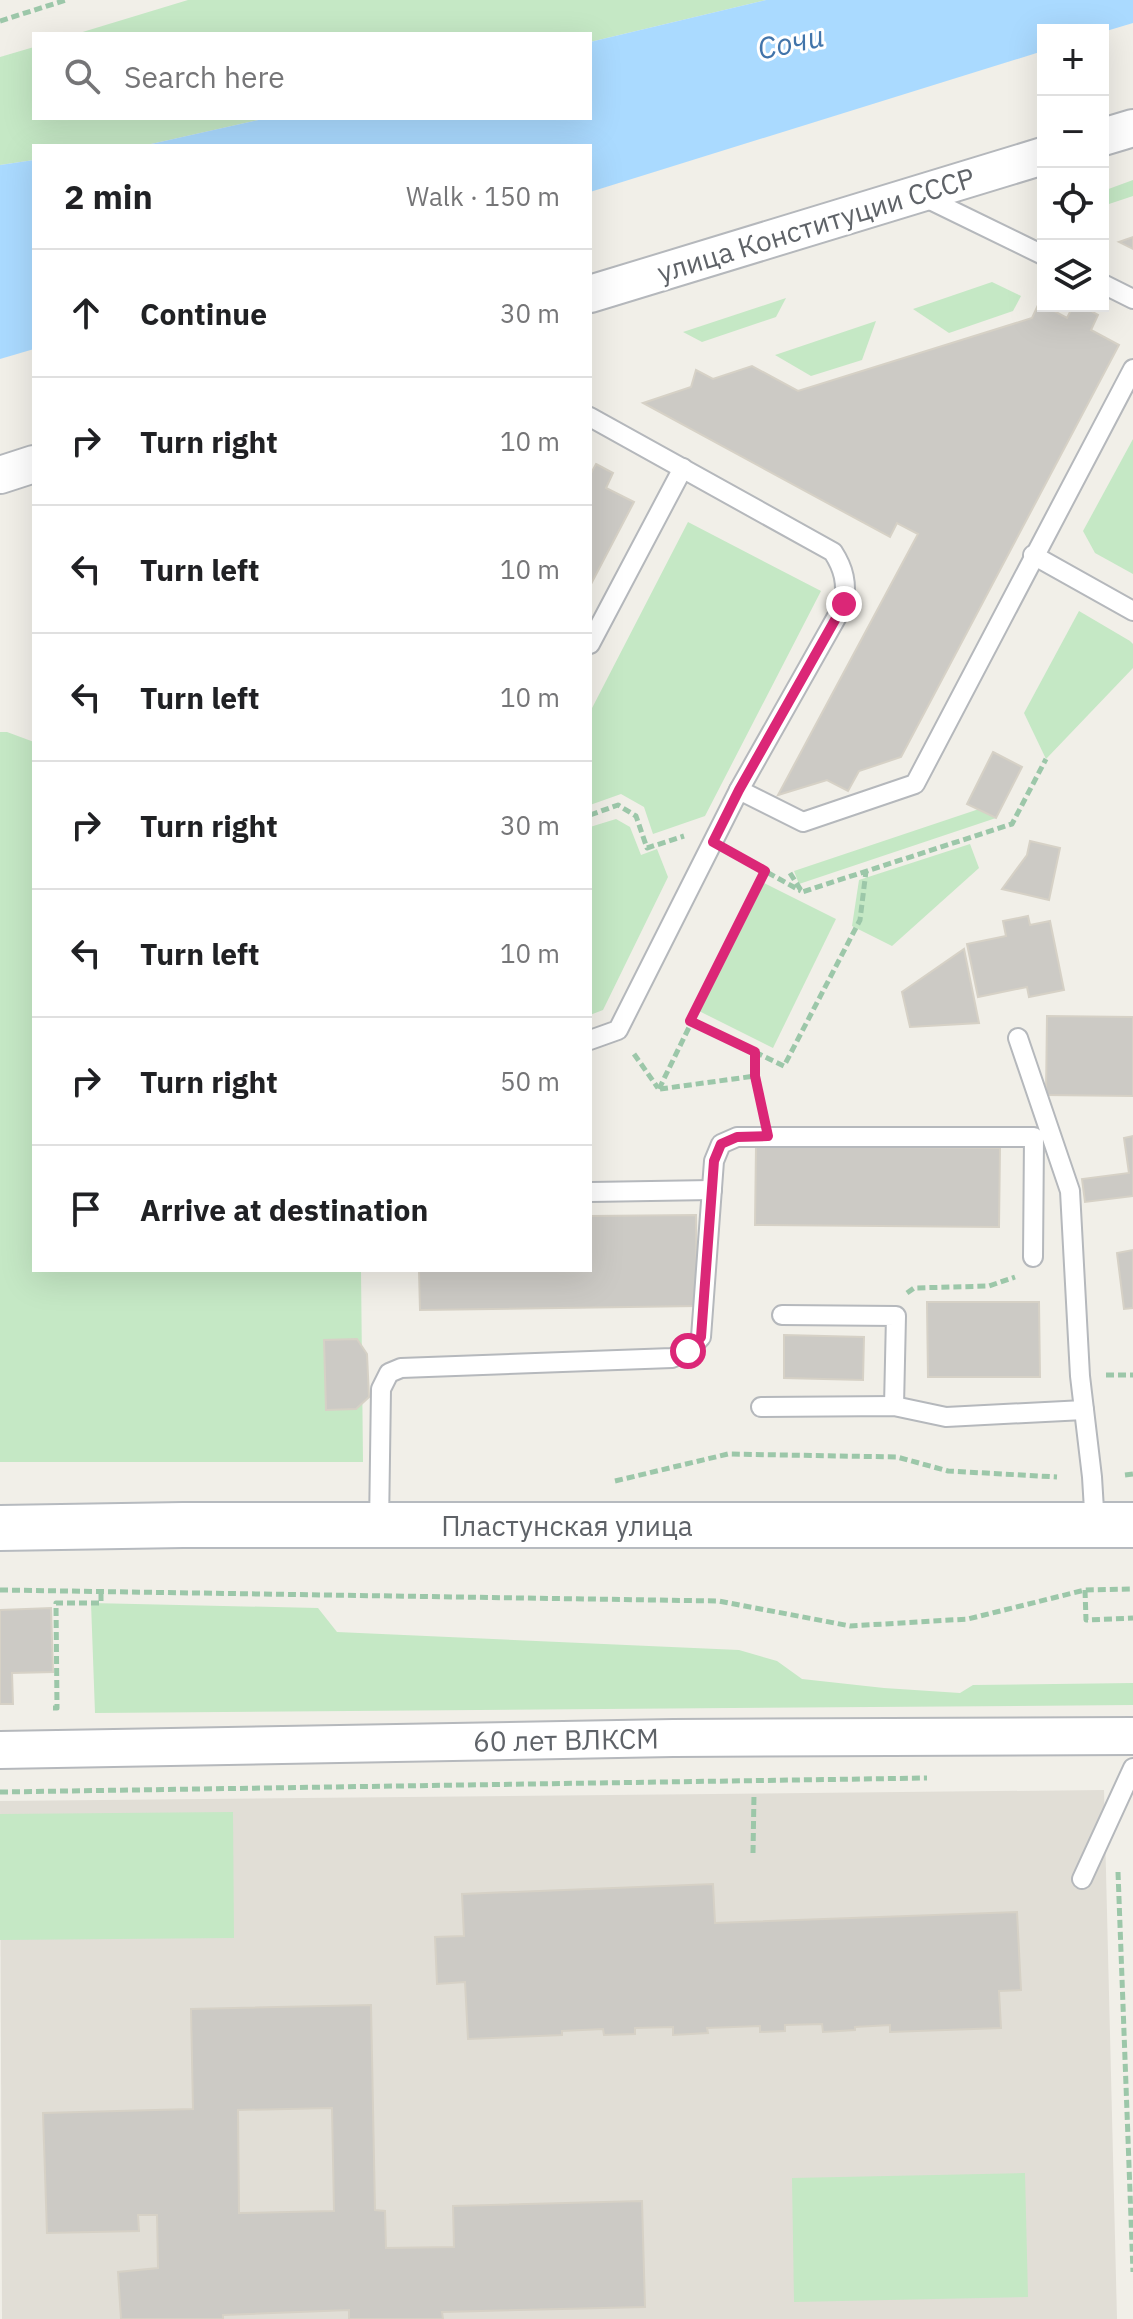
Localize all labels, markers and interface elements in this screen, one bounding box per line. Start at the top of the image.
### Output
water label: Сочи [754,15,827,68]
map controls [1037,24,1109,312]
button: + [1037,24,1109,96]
search box [32,32,592,120]
icon: search [60,54,104,98]
text: Search here [124,57,285,96]
button: − [1037,96,1109,168]
street label: улица Конституции СССР [653,159,979,290]
button: locate [1037,168,1109,240]
text: 2 min [64,174,153,218]
text: Walk · 150 m [406,179,560,213]
button: layers [1037,240,1109,312]
icon: ahead [64,291,108,335]
text: Continue [140,294,267,333]
text: 30 m [500,296,560,330]
icon: right [64,419,108,463]
text: Turn right [140,422,278,461]
text: 10 m [500,424,560,458]
icon: left [64,547,108,591]
text: Turn left [140,550,259,589]
text: 10 m [500,552,560,586]
route end [826,586,862,622]
icon: left [64,675,108,719]
text: Turn left [140,678,259,717]
text: 10 m [500,680,560,714]
icon: right [64,803,108,847]
text: Turn right [140,806,278,845]
text: 30 m [500,808,560,842]
icon: left [64,931,108,975]
text: Turn left [140,934,259,973]
text: 10 m [500,936,560,970]
icon: right [64,1059,108,1103]
text: Turn right [140,1062,278,1101]
text: 50 m [500,1064,560,1098]
icon: arrive [64,1187,108,1231]
text: Arrive at destination [140,1190,428,1229]
route start [670,1333,706,1369]
street label: Пластунская улица [441,1507,693,1544]
street label: 60 лет ВЛКСМ [473,1719,659,1760]

